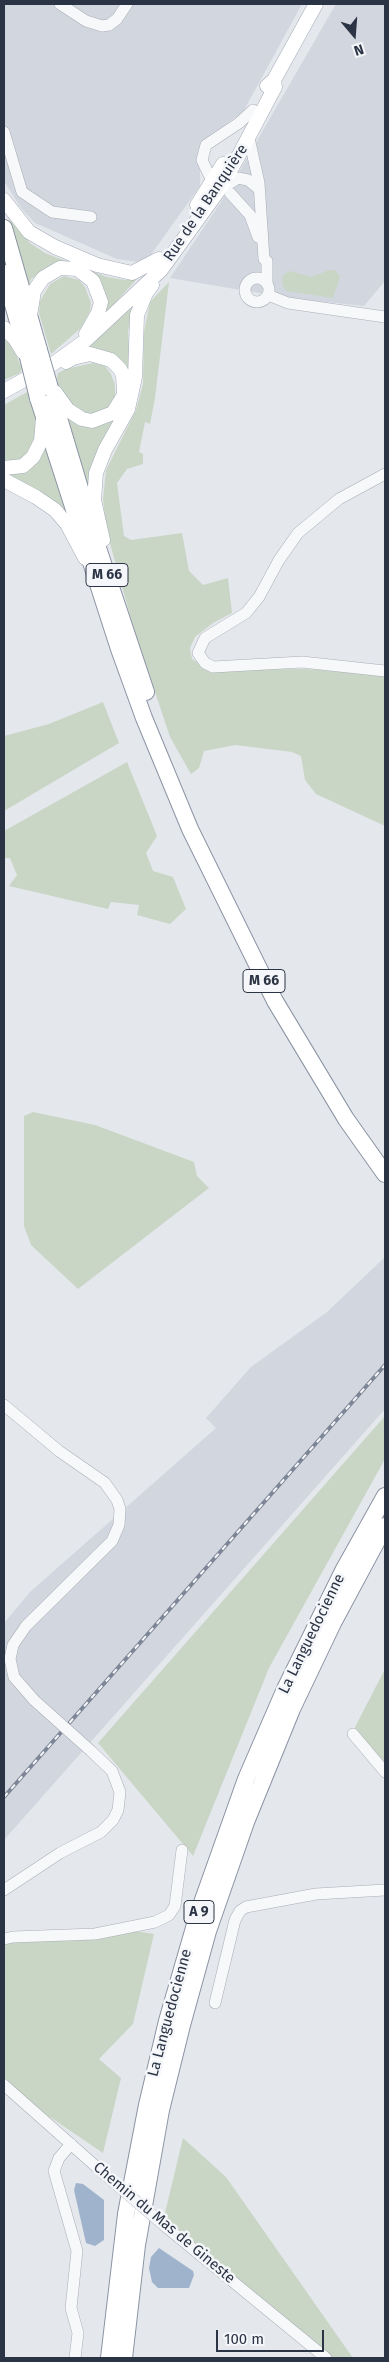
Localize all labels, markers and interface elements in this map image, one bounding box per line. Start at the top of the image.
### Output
north arrow [329,10,379,60]
text: N [352,40,366,59]
street label: Rue de la Banquière [160,141,252,265]
road number: M 66 [86,564,128,586]
road number: M 66 [243,969,285,992]
street label: La Languedocienne [275,1571,349,1697]
road number: A 9 [184,1900,214,1924]
street label: La Languedocienne [144,1947,196,2079]
street label: Chemin du Mas de Gineste [89,2158,239,2288]
scale bar [219,2320,326,2352]
text: 100 m [224,2330,264,2348]

